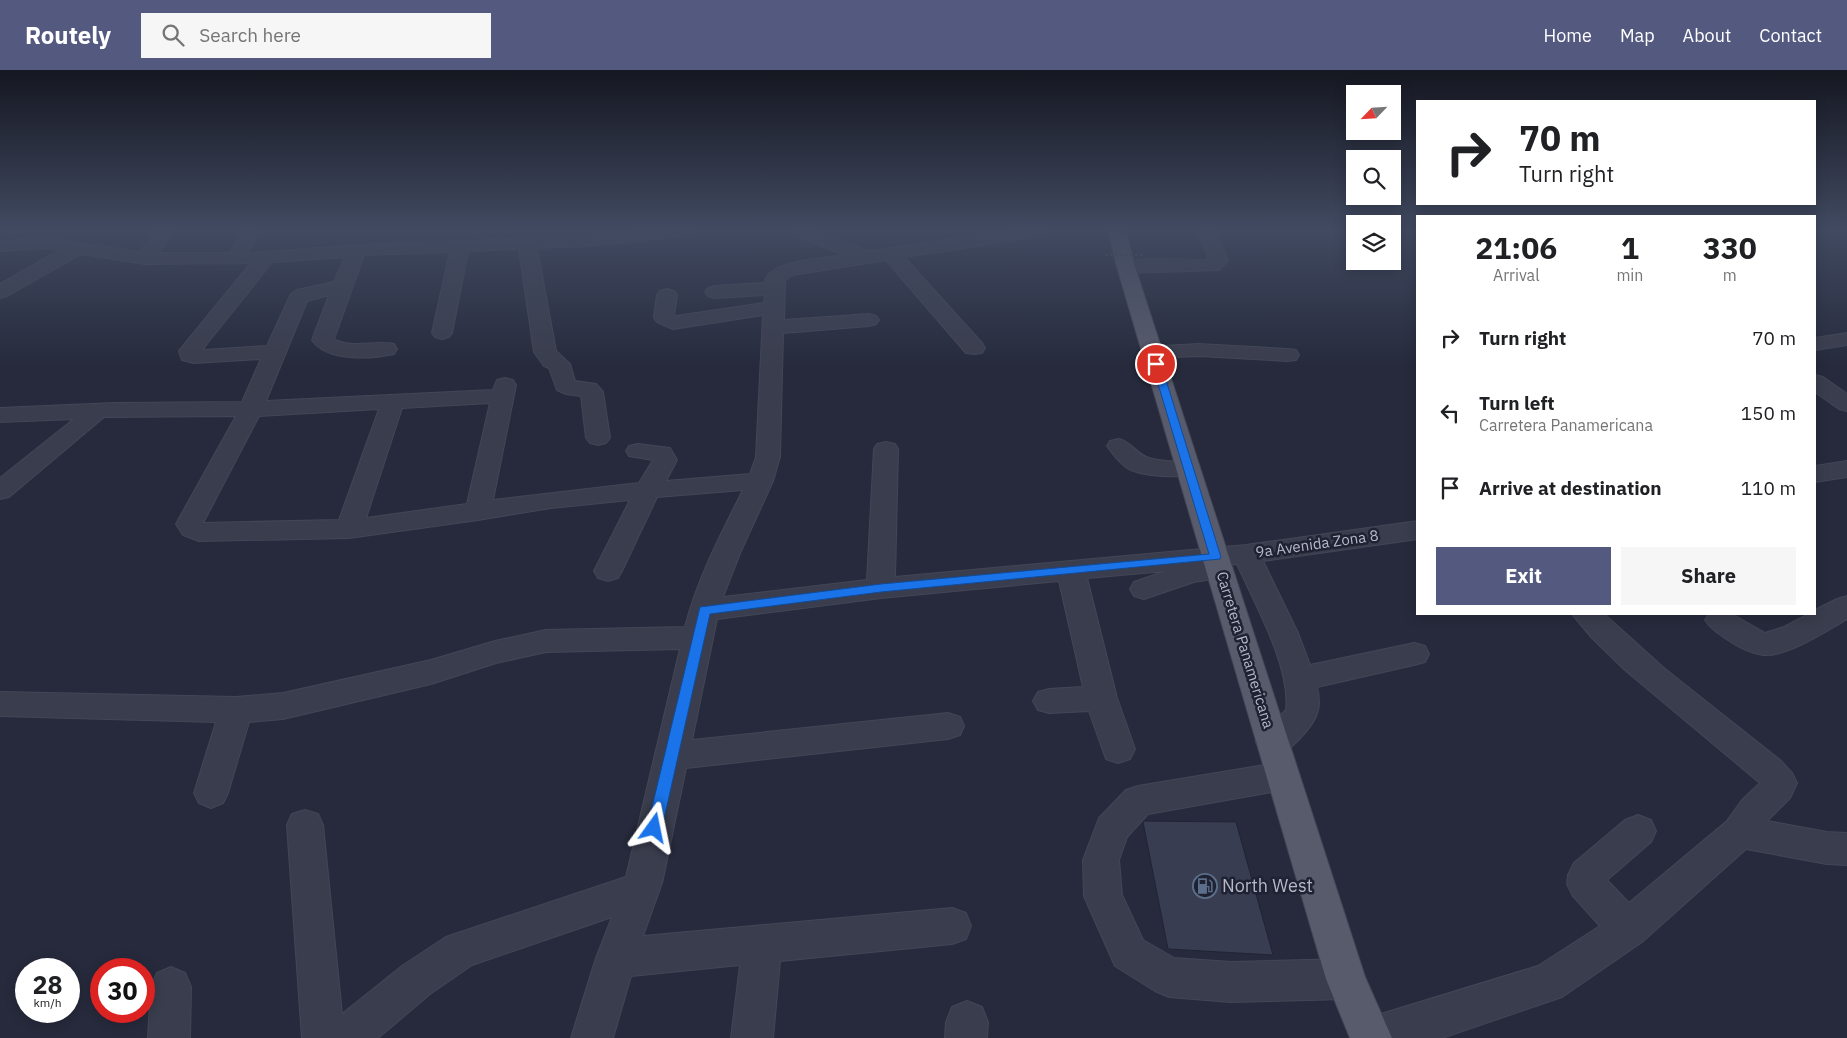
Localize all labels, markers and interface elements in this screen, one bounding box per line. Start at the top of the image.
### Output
search box [141,13,491,58]
text: Routely [25,19,111,51]
icon: search [159,21,187,49]
text: Search here [199,23,301,47]
text: Home [1544,24,1592,47]
text: Map [1620,24,1655,47]
text: About [1683,24,1731,47]
text: Contact [1759,24,1822,47]
north arrow [1346,85,1401,140]
map controls [1346,85,1401,270]
text: 70 m [1519,115,1601,161]
icon: right [1436,120,1501,185]
button: search [1346,150,1401,205]
text: Turn right [1519,159,1614,188]
button: layers [1346,215,1401,270]
text: 21:06 [1475,228,1557,267]
text: 1 [1621,228,1639,267]
text: 330 [1703,228,1757,267]
text: Arrival [1493,265,1540,285]
text: min [1616,265,1643,285]
text: m [1723,265,1737,285]
icon: right [1436,324,1464,352]
text: Turn right [1479,326,1566,350]
text: 70 m [1752,326,1796,350]
pin [1135,343,1177,385]
icon: arrive [1142,350,1170,378]
text: Turn left [1479,391,1555,415]
icon: left [1436,399,1464,427]
text: 150 m [1741,401,1796,425]
text: Carretera Panamericana [1479,415,1653,435]
icon: arrive [1436,474,1464,502]
text: Arrive at destination [1479,476,1662,500]
text: 110 m [1741,476,1796,500]
street label: 9a Avenida Zona 8 [1254,525,1380,562]
button: Exit [1436,547,1611,605]
button: Share [1621,547,1796,605]
street label: Carretera Panamericana [1213,569,1278,731]
position arrow [627,801,679,853]
fuel station icon: North West [1192,873,1218,899]
place label: North West [1222,874,1313,897]
speed limit sign: 30 [90,958,155,1023]
text: 28 [32,968,63,1001]
text: km/h [33,995,62,1010]

